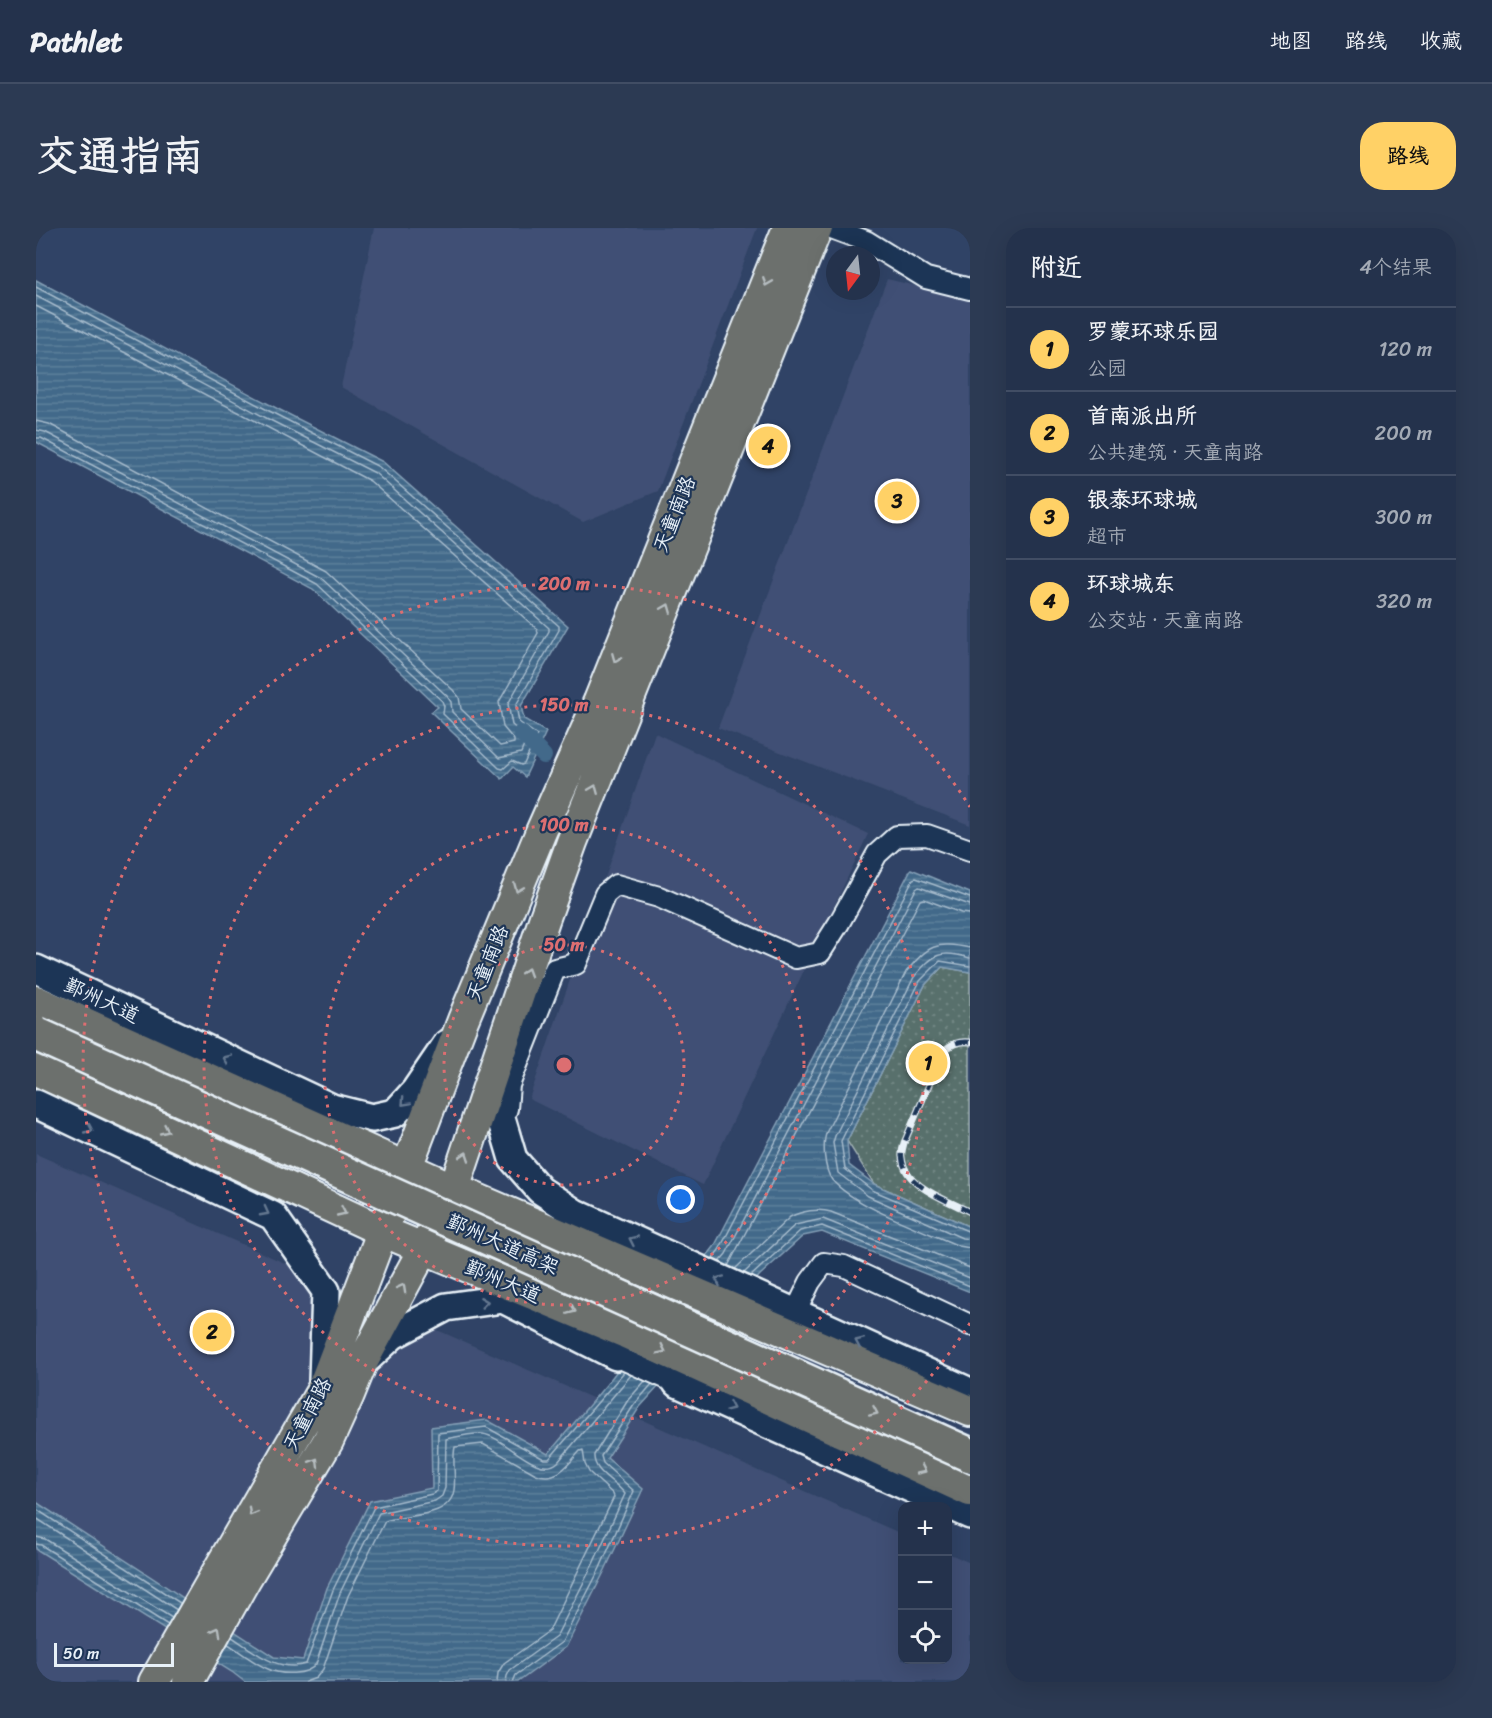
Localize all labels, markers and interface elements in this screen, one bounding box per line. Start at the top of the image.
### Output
text: Pathlet [30,17,123,66]
text: 地图 [1270,22,1312,60]
text: 路线 [1345,22,1387,60]
text: 收藏 [1420,22,1462,60]
text: 交通指南 [36,119,204,193]
button: 路线 [1360,122,1456,190]
text: 附近 [1030,244,1082,290]
north arrow [826,246,880,300]
text: 4个结果 [1360,250,1432,285]
one-way arrow [762,276,774,287]
text: 罗蒙环球乐园 [1087,312,1219,351]
text: 1 [1045,332,1054,367]
text: 120 m [1379,332,1432,367]
text: 公园 [1087,351,1127,386]
text: 首南派出所 [1087,396,1197,435]
text: 2 [1044,416,1055,451]
text: 200 m [1375,416,1432,451]
pin: 4 [748,424,788,468]
text: 公共建筑 · 天童南路 [1087,435,1263,470]
street label: 天童南路 [643,470,706,558]
pin: 3 [878,478,916,524]
text: 银泰环球城 [1087,480,1197,519]
text: 3 [1044,500,1055,535]
text: 300 m [1375,500,1432,535]
text: 超市 [1087,519,1127,554]
text: 环球城东 [1087,564,1175,603]
text: 200 m [537,568,590,600]
text: 4 [1043,584,1056,619]
text: 320 m [1376,584,1432,619]
one-way arrow [660,603,672,614]
text: 公交站 · 天童南路 [1087,603,1243,638]
one-way arrow [611,652,623,663]
text: 150 m [540,689,588,721]
one-way arrow [587,784,599,795]
text: 100 m [540,809,589,841]
one-way arrow [513,881,525,892]
street label: 天童南路 [456,919,519,1007]
text: 50 m [544,929,585,961]
one-way arrow [520,967,532,978]
street label: 鄞州大道 [58,968,145,1033]
pin: 1 [908,1040,948,1086]
one-way arrow [223,1054,234,1066]
centre of rings [554,1055,574,1075]
one-way arrow [401,1095,412,1106]
one-way arrow [82,1122,93,1134]
one-way arrow [159,1123,170,1135]
one-way arrow [457,1151,470,1162]
your location [666,1185,695,1214]
street label: 鄞州大道高架 [441,1204,565,1285]
one-way arrow [259,1205,270,1217]
one-way arrow [336,1205,347,1217]
one-way arrow [629,1235,640,1247]
street label: 鄞州大道 [459,1250,546,1313]
one-way arrow [715,1275,726,1287]
one-way arrow [395,1284,406,1295]
one-way arrow [480,1296,489,1308]
one-way arrow [566,1303,577,1315]
pin: 2 [192,1310,231,1354]
one-way arrow [855,1337,866,1349]
one-way arrow [655,1342,666,1354]
street label: 天童南路 [273,1370,342,1458]
one-way arrow [724,1400,735,1412]
one-way arrow [868,1404,879,1416]
one-way arrow [307,1458,319,1468]
one-way arrow [916,1462,927,1474]
map controls [898,1502,952,1664]
button: + [898,1502,952,1556]
one-way arrow [248,1506,260,1516]
button: − [898,1556,952,1610]
button: locate [898,1610,952,1664]
one-way arrow [210,1627,221,1637]
text: 50 m [63,1639,99,1668]
scale bar [54,1640,174,1668]

